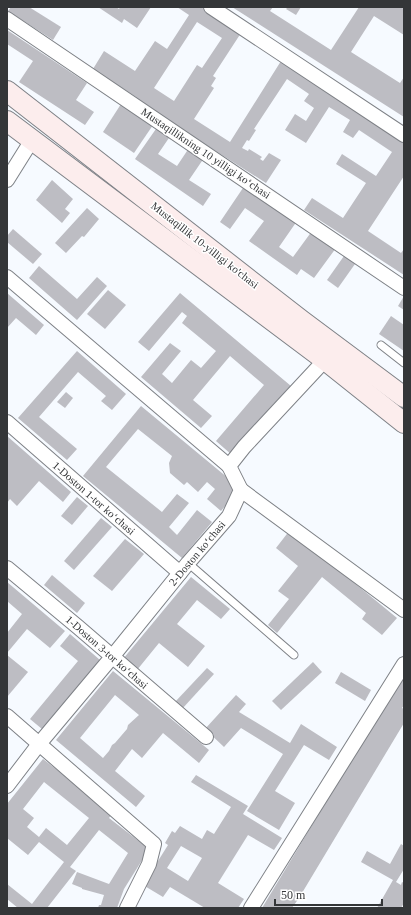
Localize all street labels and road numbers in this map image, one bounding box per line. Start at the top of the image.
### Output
street label: Mustaqillikning 10 yilligi koʻchasi [139,105,273,201]
street label: Mustaqillik 10-yilligi ko'chasi [149,199,261,291]
street label: 1-Doston 1-tor koʻchasi [50,459,138,537]
street label: 2-Doston koʻchasi [166,518,228,588]
street label: 1-Doston 3-tor koʻchasi [63,613,151,691]

